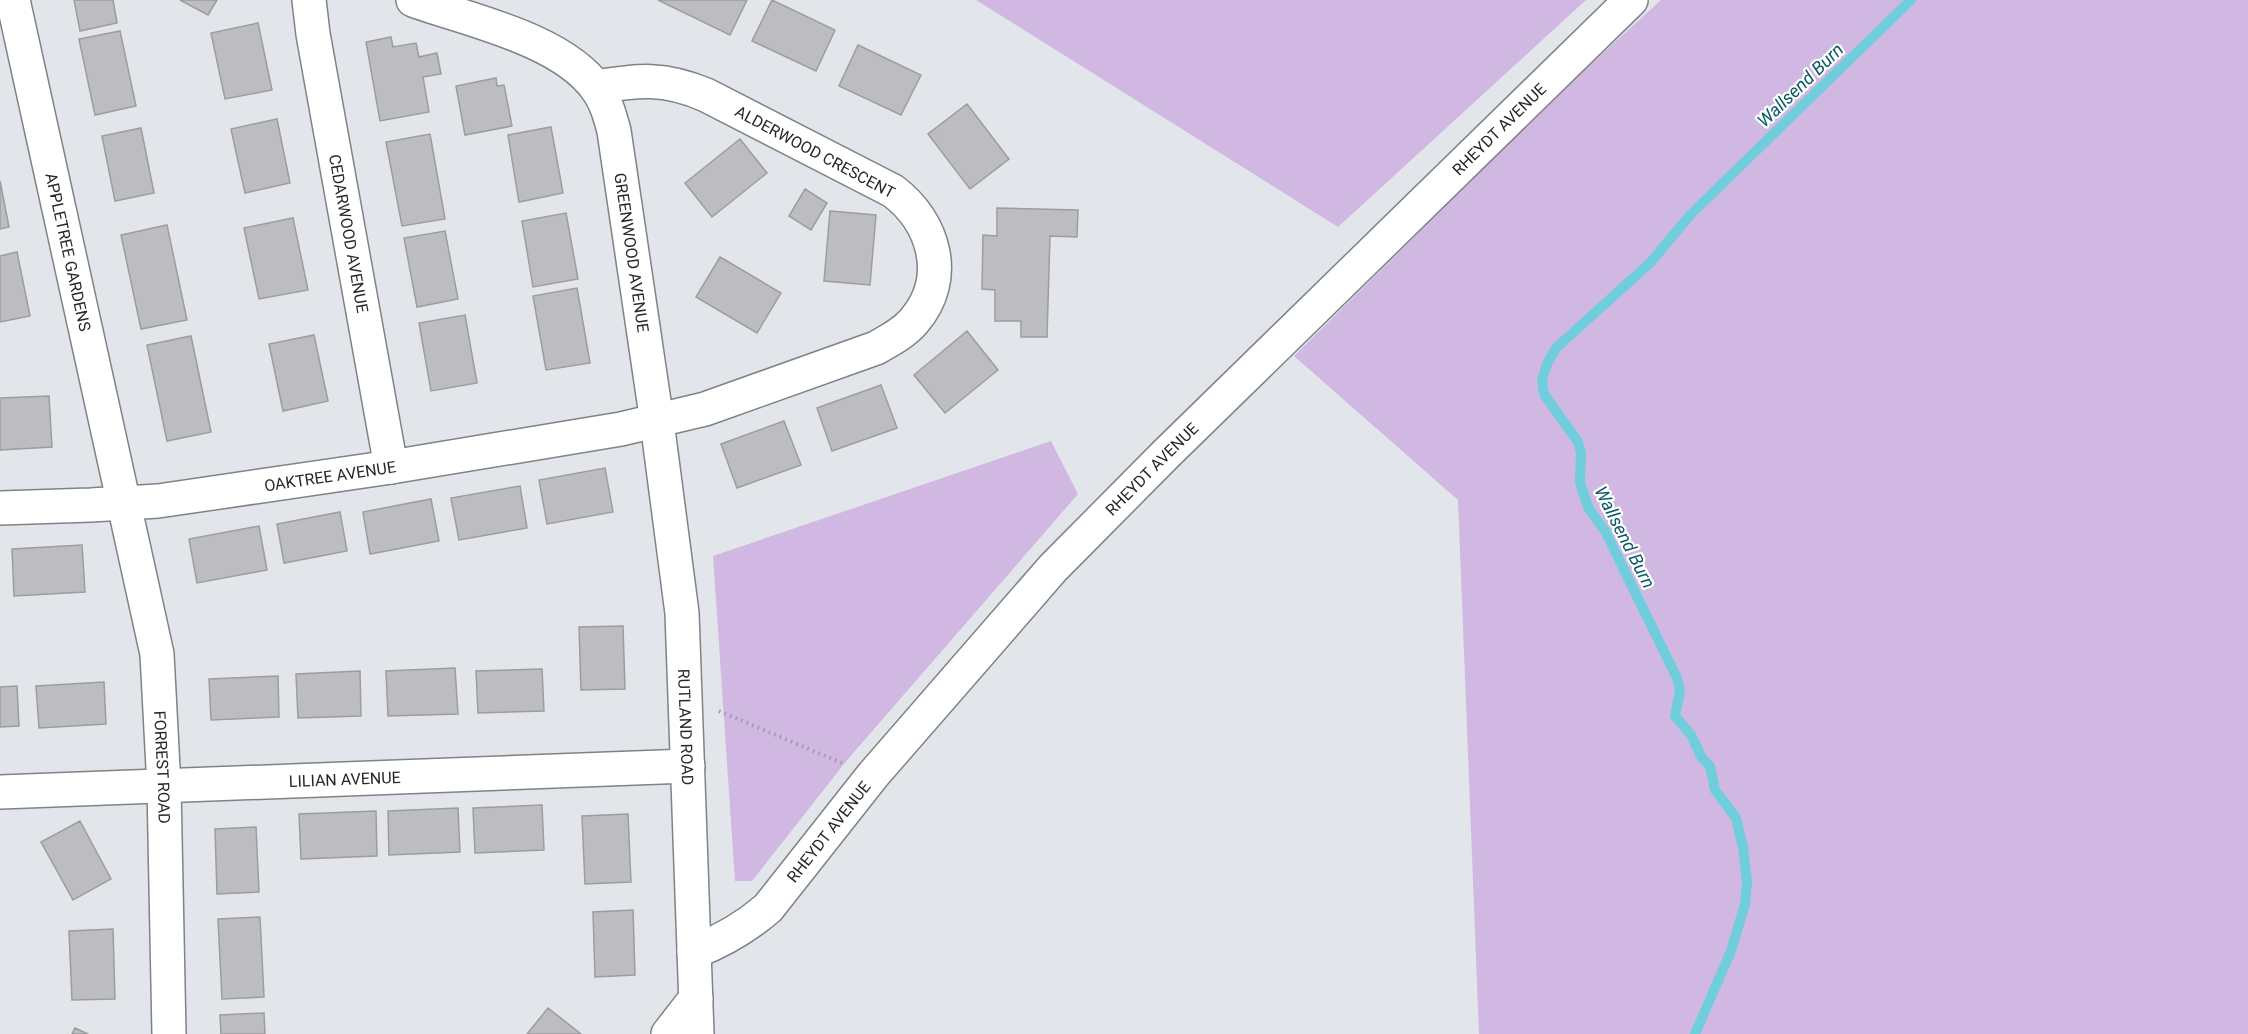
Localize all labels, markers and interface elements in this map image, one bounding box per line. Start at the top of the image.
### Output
water label: Wallsend Burn [1753,39,1847,131]
street label: RHEYDT AVENUE [1448,79,1550,179]
street label: ALDERWOOD CRESCENT [732,102,899,202]
street label: CEDARWOOD AVENUE [325,153,373,314]
street label: APPLETREE GARDENS [42,171,95,333]
street label: GREENWOOD AVENUE [611,172,653,334]
street label: RHEYDT AVENUE [1101,419,1202,519]
street label: OAKTREE AVENUE [263,457,397,495]
water label: Wallsend Burn [1590,483,1660,591]
street label: RUTLAND ROAD [674,668,698,786]
street label: FORREST ROAD [150,710,174,824]
street label: LILIAN AVENUE [288,767,401,791]
street label: RHEYDT AVENUE [783,777,874,886]

